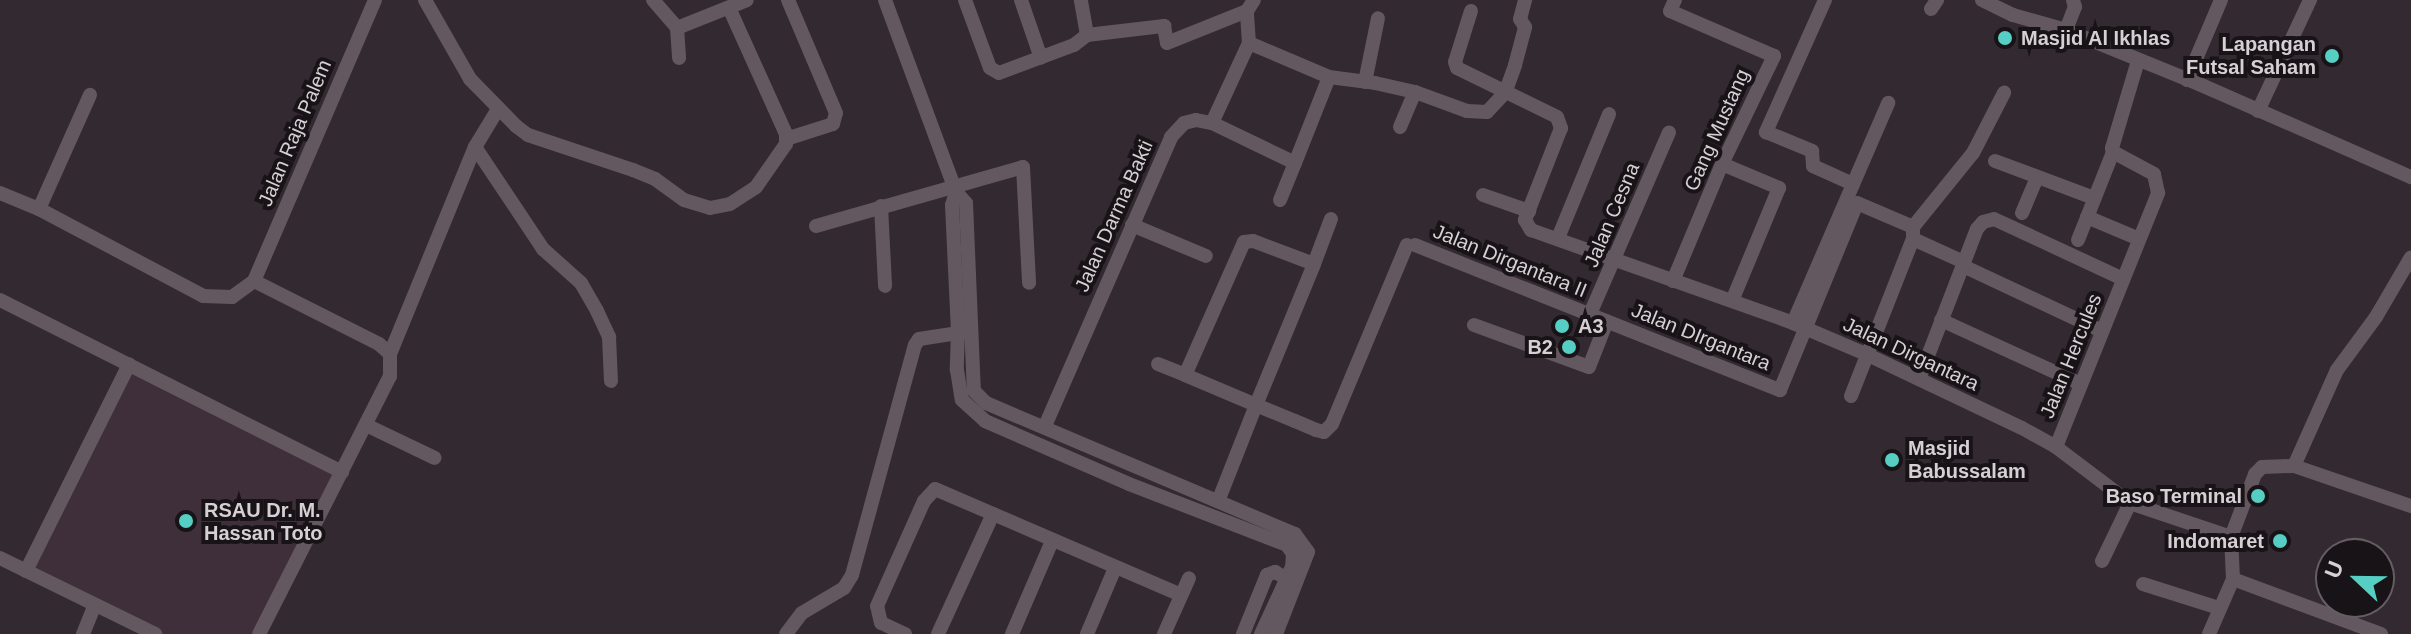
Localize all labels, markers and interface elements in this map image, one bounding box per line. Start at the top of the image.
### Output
place label: Masjid Al Ikhlas [2021,26,2171,50]
marker: Masjid Al Ikhlas [1996,29,2014,47]
place label: Lapangan Futsal Saham [2186,32,2316,79]
marker: Lapangan Futsal Saham [2323,47,2341,65]
street label: Jalan Raja Palem [253,56,337,210]
street label: Gang Mustang [1679,65,1755,195]
street label: Jalan Darma Bakti [1070,136,1158,296]
street label: Jalan Cesna [1579,159,1645,271]
street label: Jalan Dirgantara II [1430,219,1590,303]
street label: Jalan Hercules [2035,290,2107,422]
street label: Jalan DIrgantara [1628,298,1774,376]
street label: Jalan Dirgantara [1839,312,1983,396]
place label: A3 [1578,314,1604,338]
marker: A3 [1553,317,1571,335]
place label: B2 [1527,335,1553,359]
marker: B2 [1560,338,1578,356]
place label: Masjid Babussalam [1908,436,2026,483]
marker: Masjid Babussalam [1883,451,1901,469]
place label: Baso Terminal [2106,484,2242,508]
marker: Baso Terminal [2249,487,2267,505]
place label: RSAU Dr. M. Hassan Toto [204,498,323,545]
marker: RSAU Dr. M. Hassan Toto [175,510,197,532]
place label: Indomaret [2167,529,2264,553]
marker: Indomaret [2271,532,2289,550]
north arrow [2315,538,2395,618]
text: U [2320,558,2349,582]

